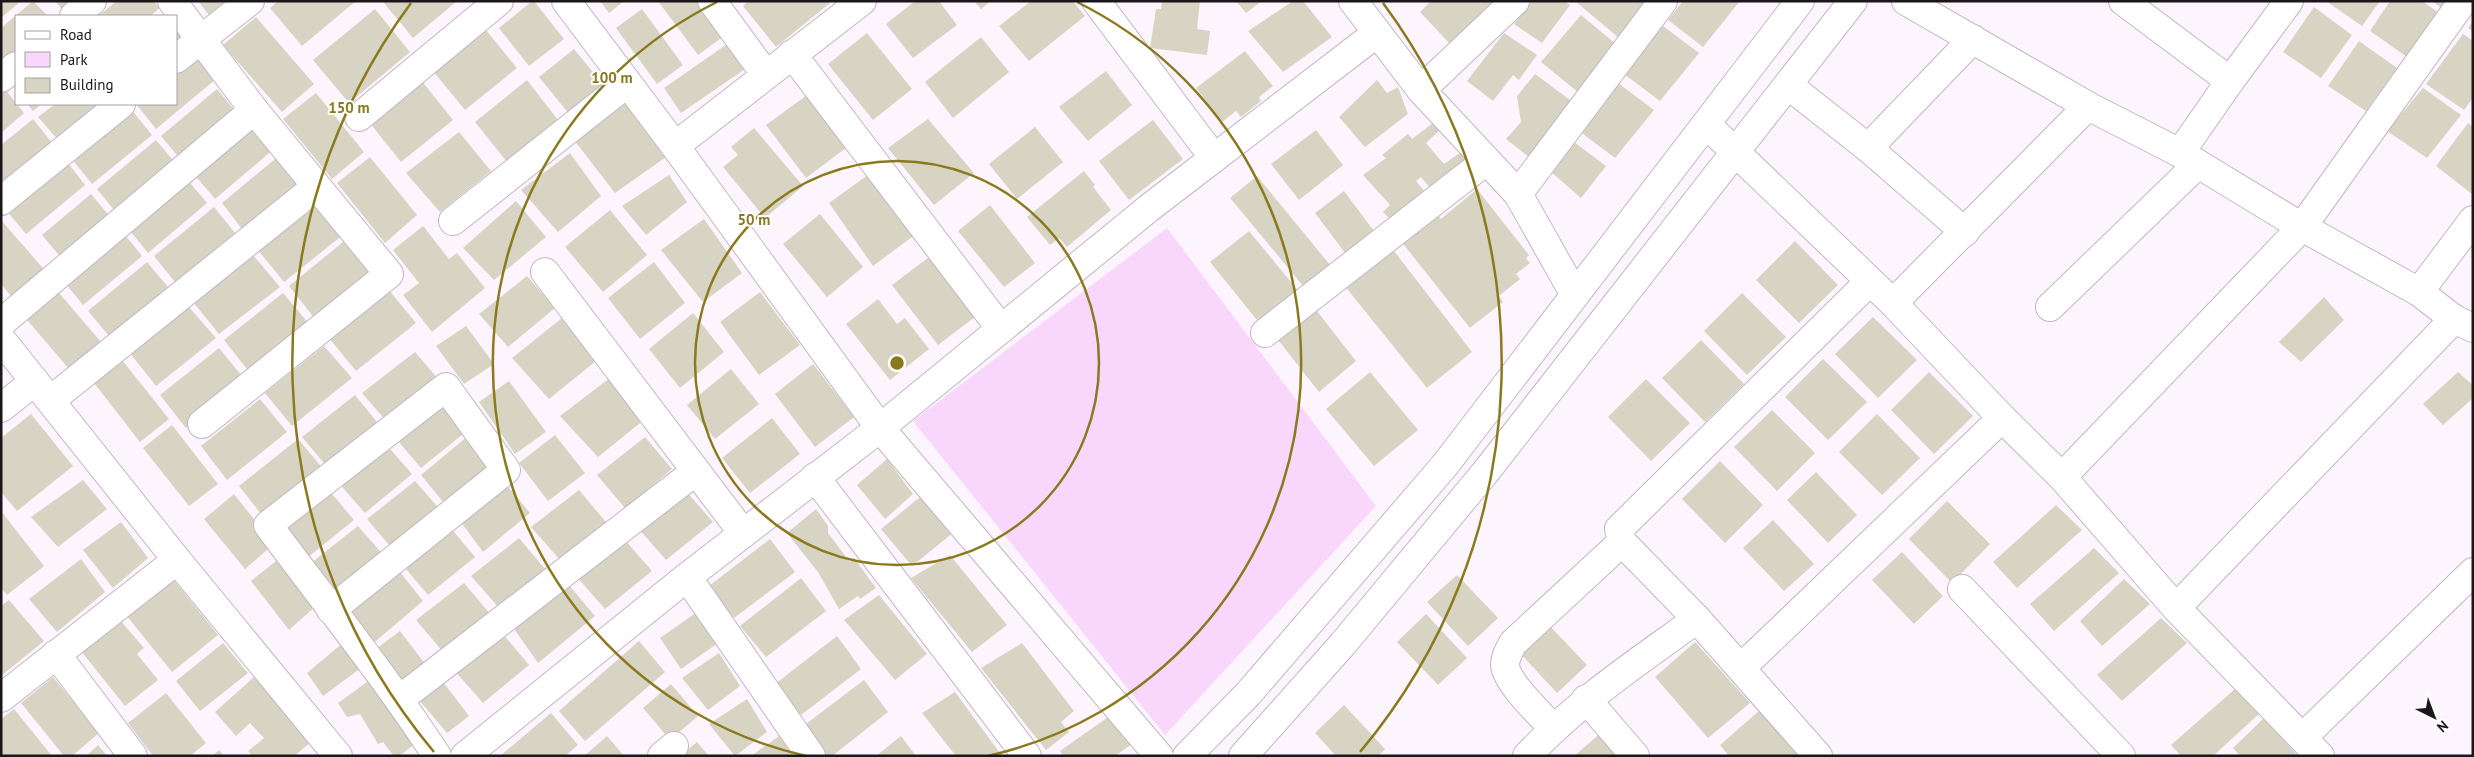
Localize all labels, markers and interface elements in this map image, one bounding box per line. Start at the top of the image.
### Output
legend [15,15,178,105]
text: Road [60,25,92,44]
text: Park [60,50,88,69]
text: 100 m [591,68,633,87]
text: Building [60,75,114,94]
text: 150 m [328,98,370,117]
text: 50 m [738,210,770,229]
centre of rings [888,354,906,372]
north arrow [2409,692,2459,742]
text: N [2433,717,2452,736]

